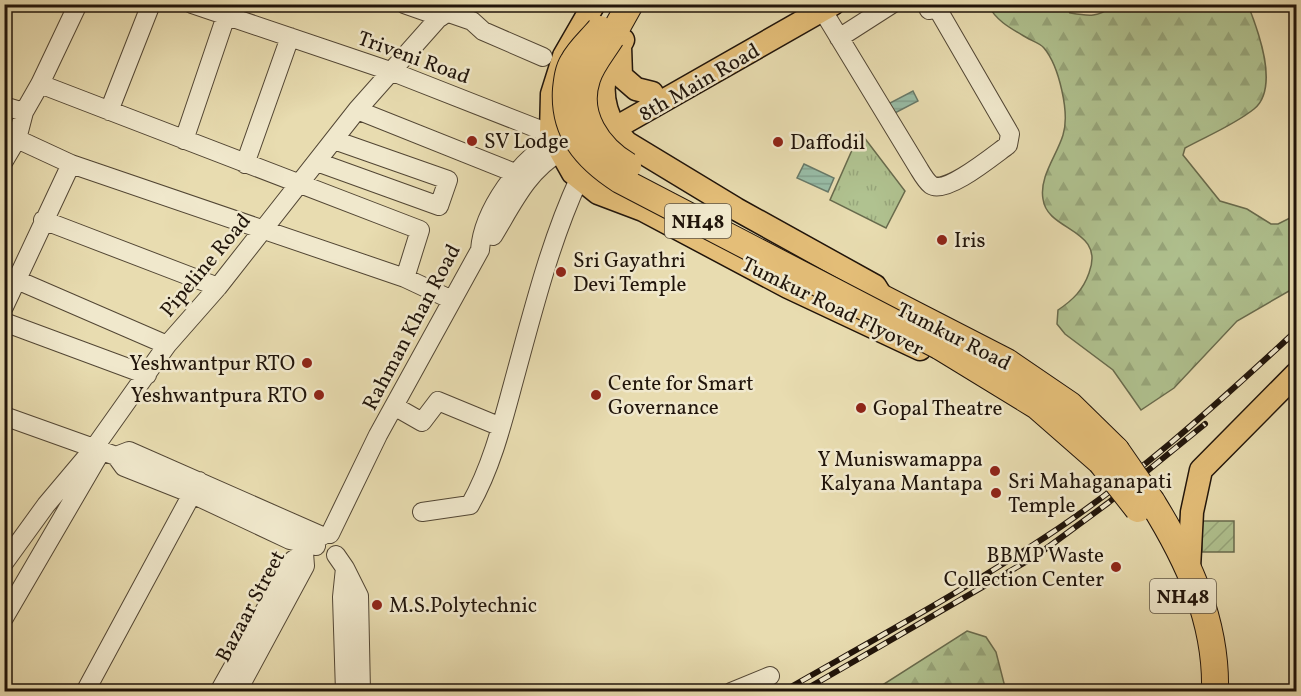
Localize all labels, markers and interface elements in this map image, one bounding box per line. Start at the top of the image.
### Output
street label: Triveni Road [353,25,474,92]
street label: 8th Main Road [634,37,766,130]
place label: SV Lodge [484,128,569,157]
place label: Daffodil [790,129,865,158]
marker: SV Lodge [465,134,479,148]
marker: Daffodil [771,135,785,149]
road number: NH48 [665,204,731,238]
street label: Pipeline Road [154,208,258,324]
place label: Iris [954,227,986,256]
marker: Iris [935,233,949,247]
street label: Rahman Khan Road [356,239,468,416]
place label: Sri Gayathri Devi Temple [573,247,687,300]
street label: Tumkur Road Flyover [736,251,928,364]
marker: Sri Gayathri Devi Temple [554,265,568,279]
street label: Tumkur Road [891,296,1016,379]
place label: Yeshwantpur RTO [129,350,295,379]
marker: Yeshwantpur RTO [300,356,314,370]
place label: Cente for Smart Governance [608,370,754,423]
place label: Yeshwantpura RTO [131,382,307,411]
marker: Yeshwantpura RTO [312,388,326,402]
marker: Cente for Smart Governance [589,388,603,402]
place label: Gopal Theatre [873,395,1003,424]
marker: Gopal Theatre [854,401,868,415]
place label: Y Muniswamappa Kalyana Mantapa [818,446,983,499]
marker: Y Muniswamappa Kalyana Mantapa [988,464,1002,478]
place label: Sri Mahaganapati Temple [1008,468,1172,521]
marker: Sri Mahaganapati Temple [989,486,1003,500]
place label: BBMP Waste Collection Center [944,542,1104,595]
street label: Bazaar Street [210,546,293,668]
marker: BBMP Waste Collection Center [1109,560,1123,574]
road number: NH48 [1150,579,1216,613]
place label: M.S.Polytechnic [389,592,537,621]
marker: M.S.Polytechnic [370,598,384,612]

